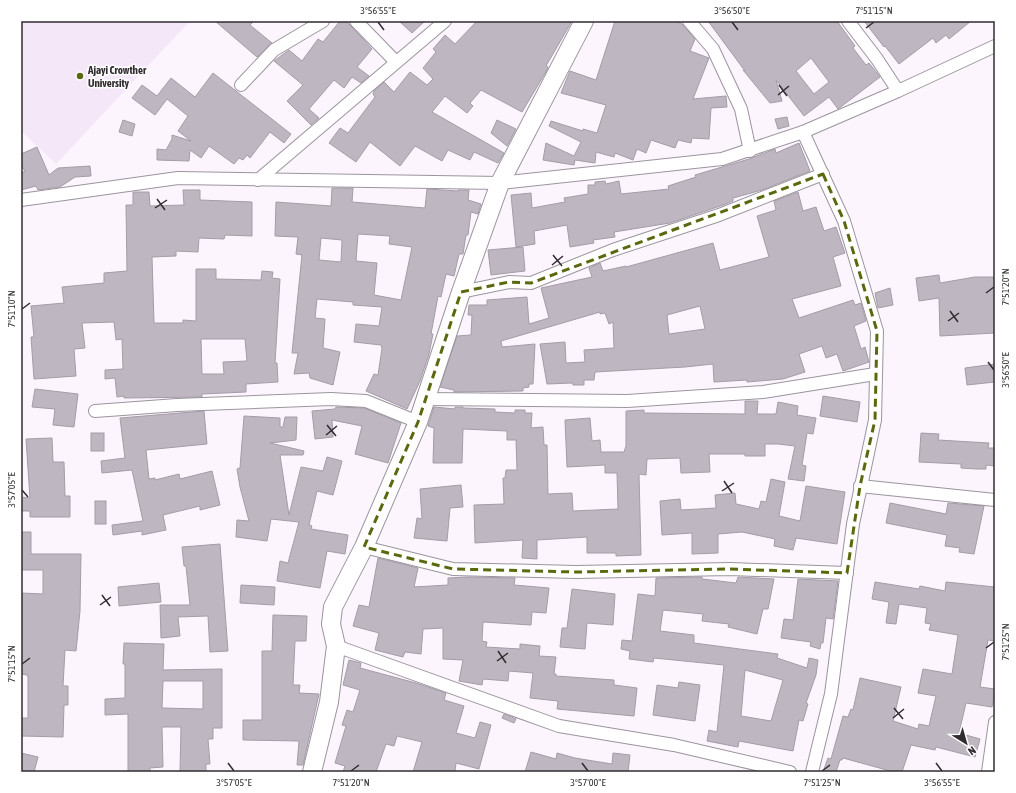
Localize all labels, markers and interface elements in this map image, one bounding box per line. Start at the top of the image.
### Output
text: 3°56'55"E [360,5,396,16]
text: 3°56'50"E [714,5,750,16]
text: 7°51'15"N [855,5,893,16]
place label: Ajayi Crowther University [87,64,147,89]
marker: Ajayi Crowther University [75,71,85,81]
text: 7°51'20"N [1000,268,1011,306]
text: 7°51'10"N [6,290,17,328]
text: 3°56'50"E [1000,352,1011,388]
text: 3°57'05"E [6,472,17,508]
text: 7°51'25"N [1000,623,1011,661]
text: 7°51'15"N [6,645,17,683]
north arrow [946,723,986,763]
text: N [966,744,978,758]
text: 3°57'05"E [216,777,252,788]
text: 7°51'20"N [332,777,370,788]
text: 3°57'00"E [570,777,606,788]
text: 7°51'25"N [803,777,841,788]
text: 3°56'55"E [924,777,960,788]

